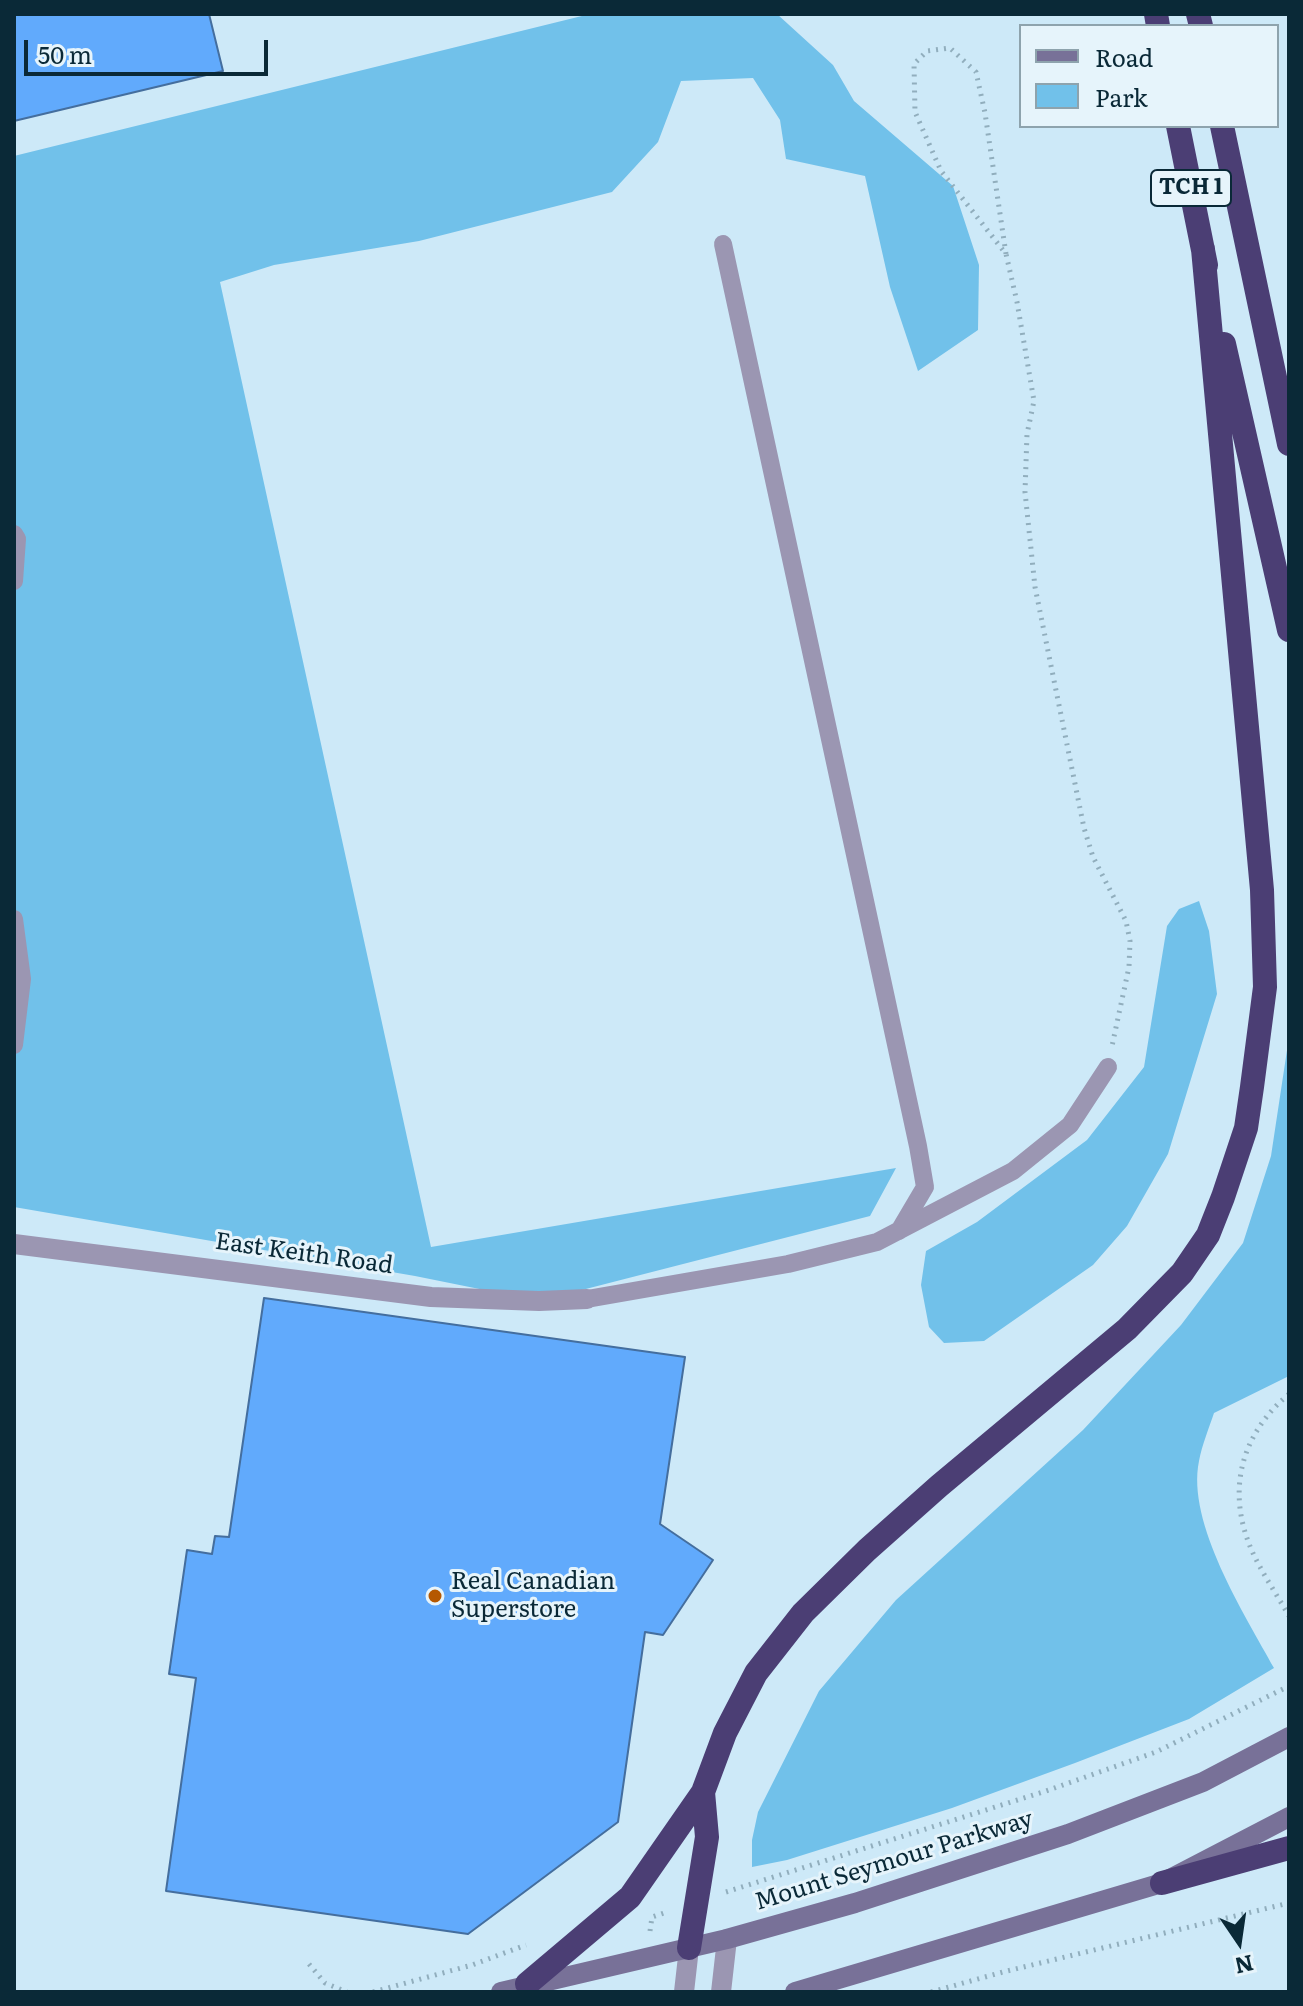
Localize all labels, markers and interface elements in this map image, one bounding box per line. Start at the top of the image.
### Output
scale bar [28,24,272,74]
legend [1019,24,1279,128]
text: 50 m [38,36,92,71]
text: Road [1095,39,1153,74]
text: Park [1095,79,1148,114]
road number: TCH 1 [1151,170,1231,206]
street label: East Keith Road [213,1227,395,1281]
place label: Real Canadian Superstore [451,1568,615,1624]
marker: Real Canadian Superstore [426,1587,444,1605]
street label: Mount Seymour Parkway [751,1805,1037,1917]
north arrow [1199,1902,1279,1982]
text: N [1232,1948,1257,1984]

